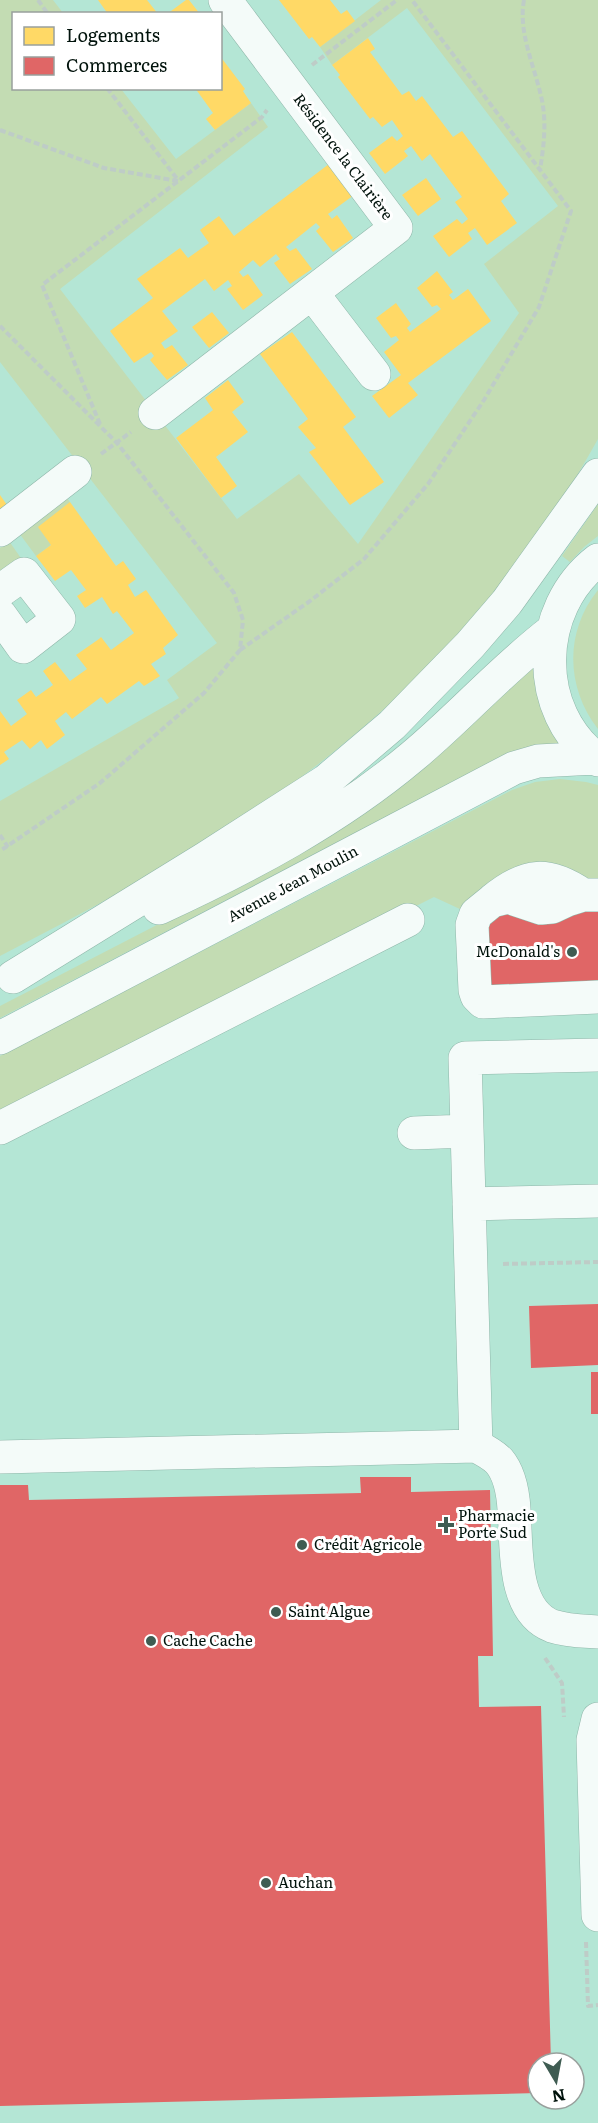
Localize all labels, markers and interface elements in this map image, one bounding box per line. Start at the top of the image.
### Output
legend [12,12,222,90]
text: Logements [66,21,160,48]
text: Commerces [66,51,167,78]
street label: Résidence la Clairière [289,88,400,224]
street label: Avenue Jean Moulin [223,838,362,927]
place label: McDonald's [476,939,560,962]
marker: McDonald's [565,945,579,959]
place label: Pharmacie Porte Sud [458,1503,535,1543]
marker: Pharmacie Porte Sud [439,1518,453,1532]
place label: Crédit Agricole [314,1532,422,1555]
marker: Crédit Agricole [295,1538,309,1552]
place label: Saint Algue [288,1599,370,1622]
marker: Saint Algue [269,1605,283,1619]
place label: Cache Cache [163,1628,253,1651]
marker: Cache Cache [144,1634,158,1648]
place label: Auchan [278,1870,333,1893]
marker: Auchan [259,1876,273,1890]
north arrow [526,2051,586,2111]
text: N [550,2084,567,2110]

